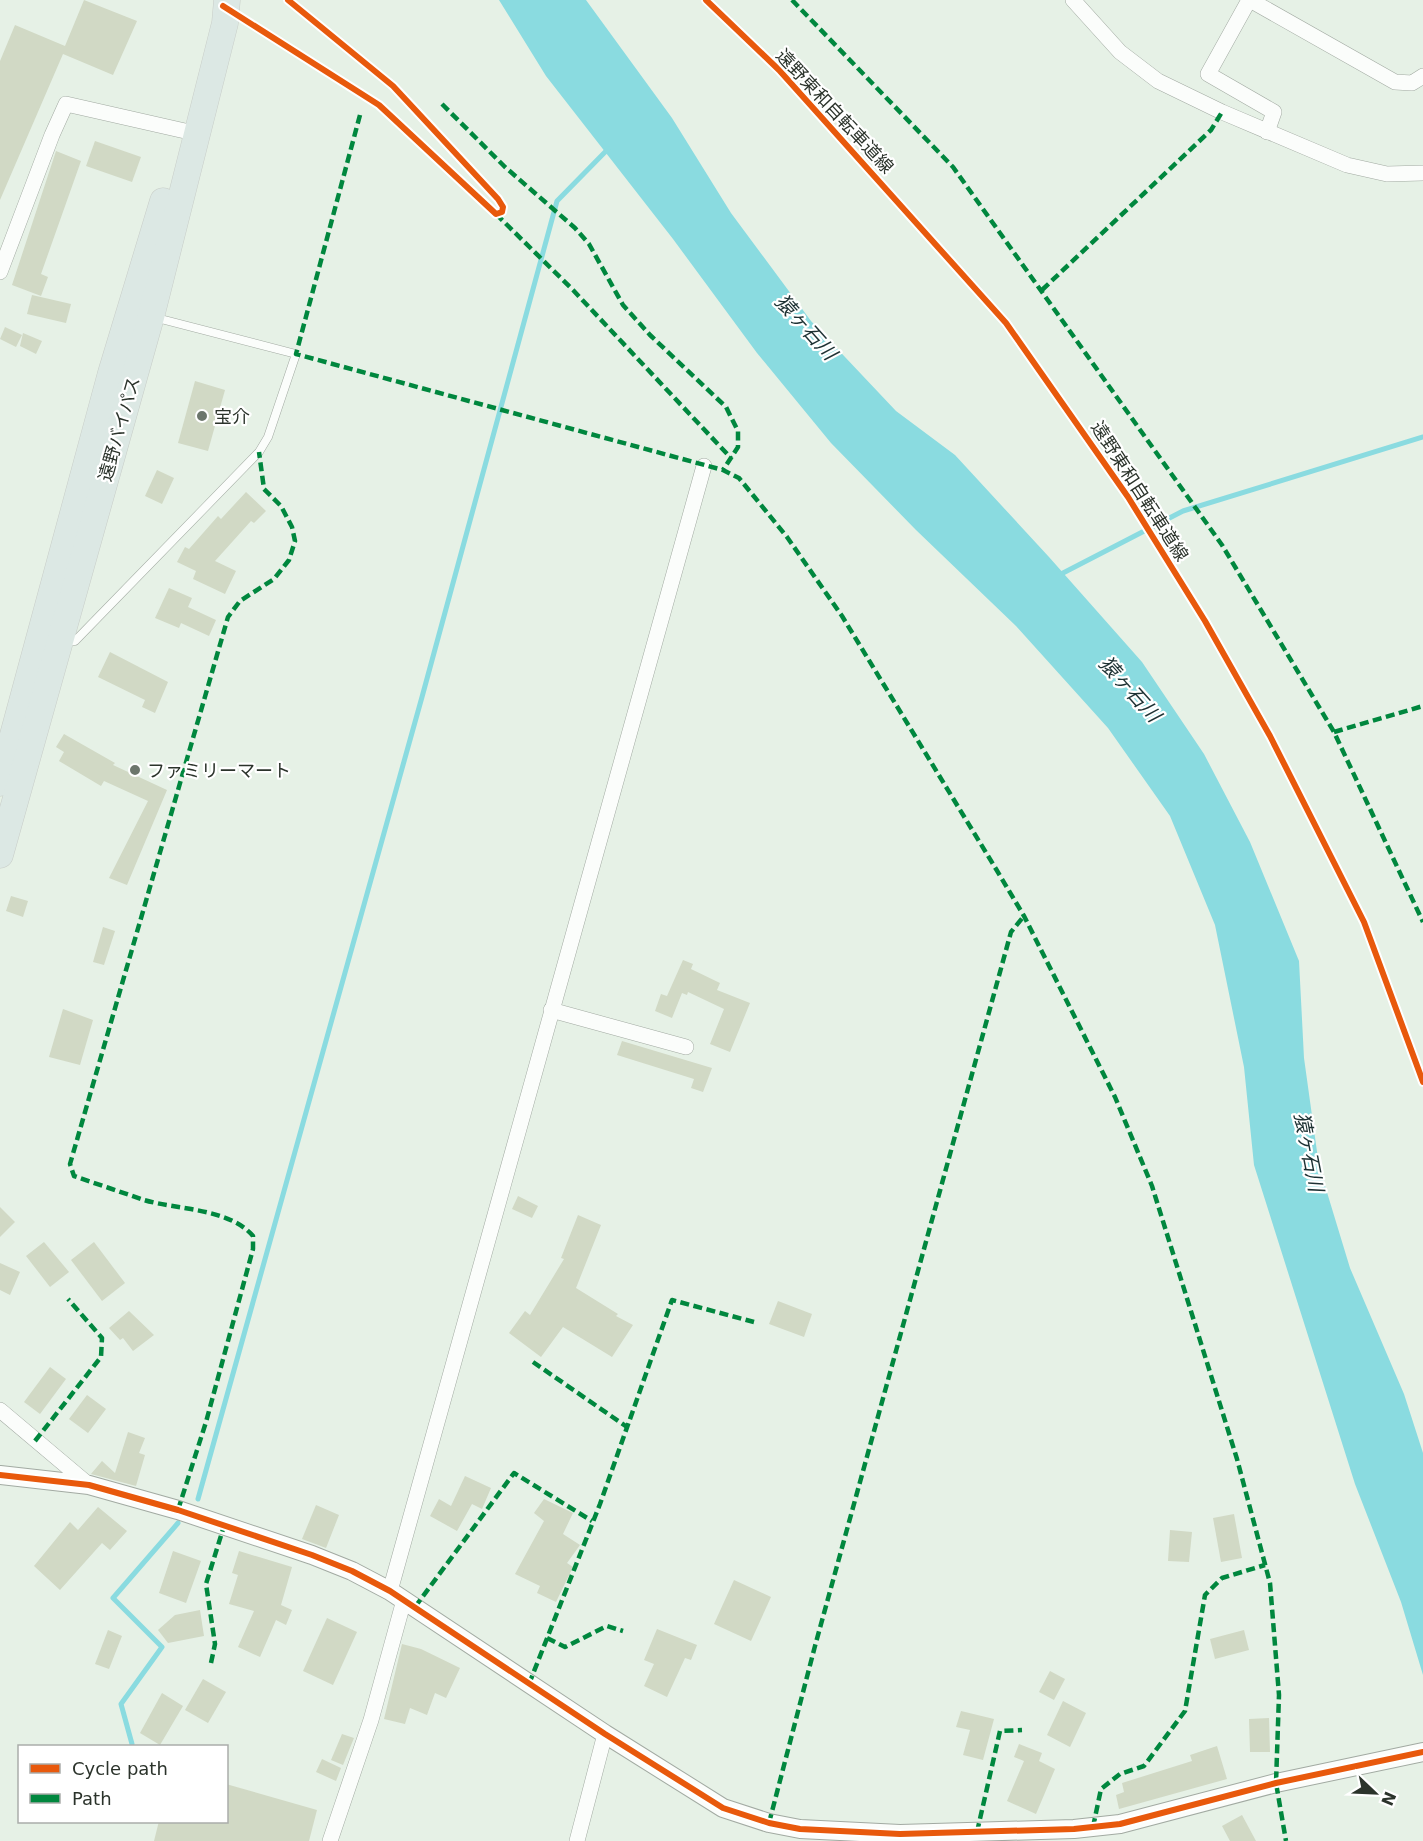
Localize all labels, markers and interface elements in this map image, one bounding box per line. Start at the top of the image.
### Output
street label: 遠野東和自転車道線 [772,45,898,177]
water label: 猿ヶ石川 [770,289,843,366]
street label: 遠野バイパス [94,374,144,484]
place label: 宝介 [214,406,250,427]
marker: 宝介 [195,409,209,423]
street label: 遠野東和自転車道線 [1087,417,1193,565]
water label: 猿ヶ石川 [1094,651,1167,728]
place label: ファミリーマート [147,760,291,781]
marker: ファミリーマート [128,763,142,777]
water label: 猿ヶ石川 [1290,1110,1329,1196]
legend [18,1745,228,1823]
text: Cycle path [72,1758,168,1779]
north arrow [1345,1763,1405,1823]
text: Path [72,1788,112,1809]
text: N [1377,1789,1400,1809]

